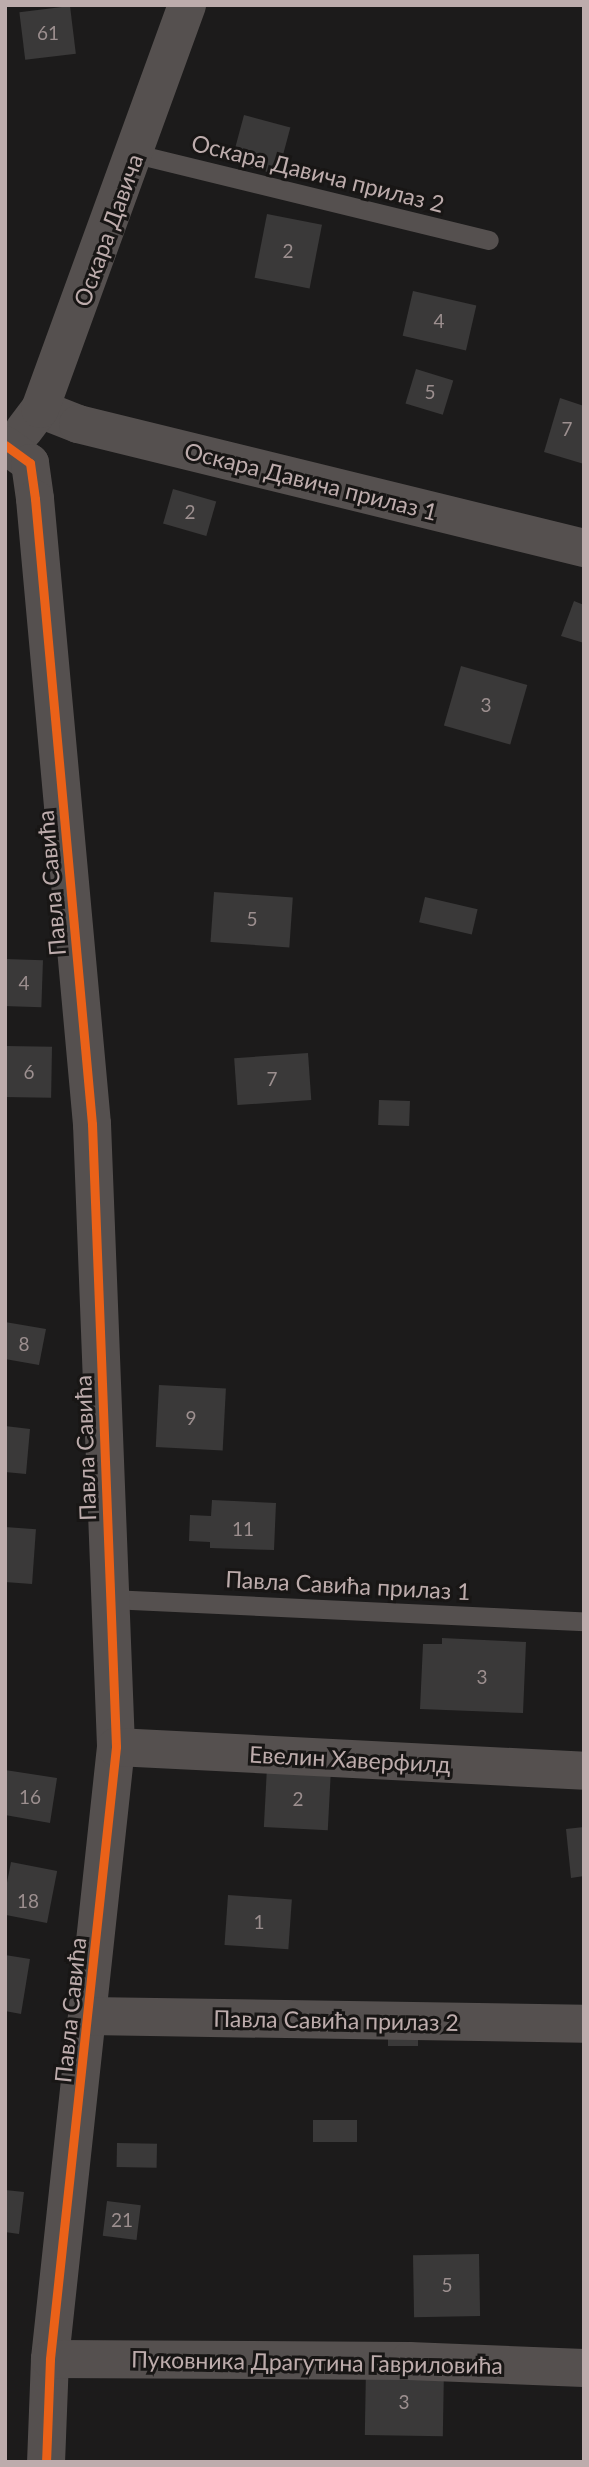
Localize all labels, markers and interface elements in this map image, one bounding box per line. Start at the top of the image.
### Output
house number: 61 [37,22,59,44]
street label: Оскара Давича прилаз 2 [189,128,447,218]
street label: Оскара Давича [68,150,148,310]
house number: 2 [282,240,294,262]
house number: 4 [433,310,445,332]
house number: 5 [424,381,436,403]
house number: 7 [561,418,573,440]
street label: Оскара Давича прилаз 1 [182,436,440,526]
house number: 2 [184,501,196,523]
house number: 3 [480,694,492,716]
street label: Павла Савића [31,809,71,957]
house number: 5 [246,908,258,930]
house number: 4 [18,972,30,994]
house number: 6 [23,1061,35,1083]
house number: 7 [266,1068,278,1090]
house number: 8 [18,1333,30,1355]
street label: Павла Савића [69,1375,101,1521]
house number: 9 [185,1407,197,1429]
house number: 11 [232,1518,254,1540]
street label: Павла Савића прилаз 1 [225,1565,471,1605]
house number: 3 [476,1666,488,1688]
street label: Евелин Хаверфилд [249,1740,451,1778]
house number: 16 [19,1786,41,1808]
house number: 2 [292,1788,304,1810]
house number: 18 [17,1890,39,1912]
house number: 1 [253,1911,265,1933]
street label: Павла Савића [49,1936,91,2084]
street label: Павла Савића прилаз 2 [213,2004,459,2036]
house number: 21 [111,2209,133,2231]
house number: 5 [441,2274,453,2296]
street label: Пуковника Драгутина Гавриловића [131,2345,503,2379]
house number: 3 [398,2391,410,2413]

